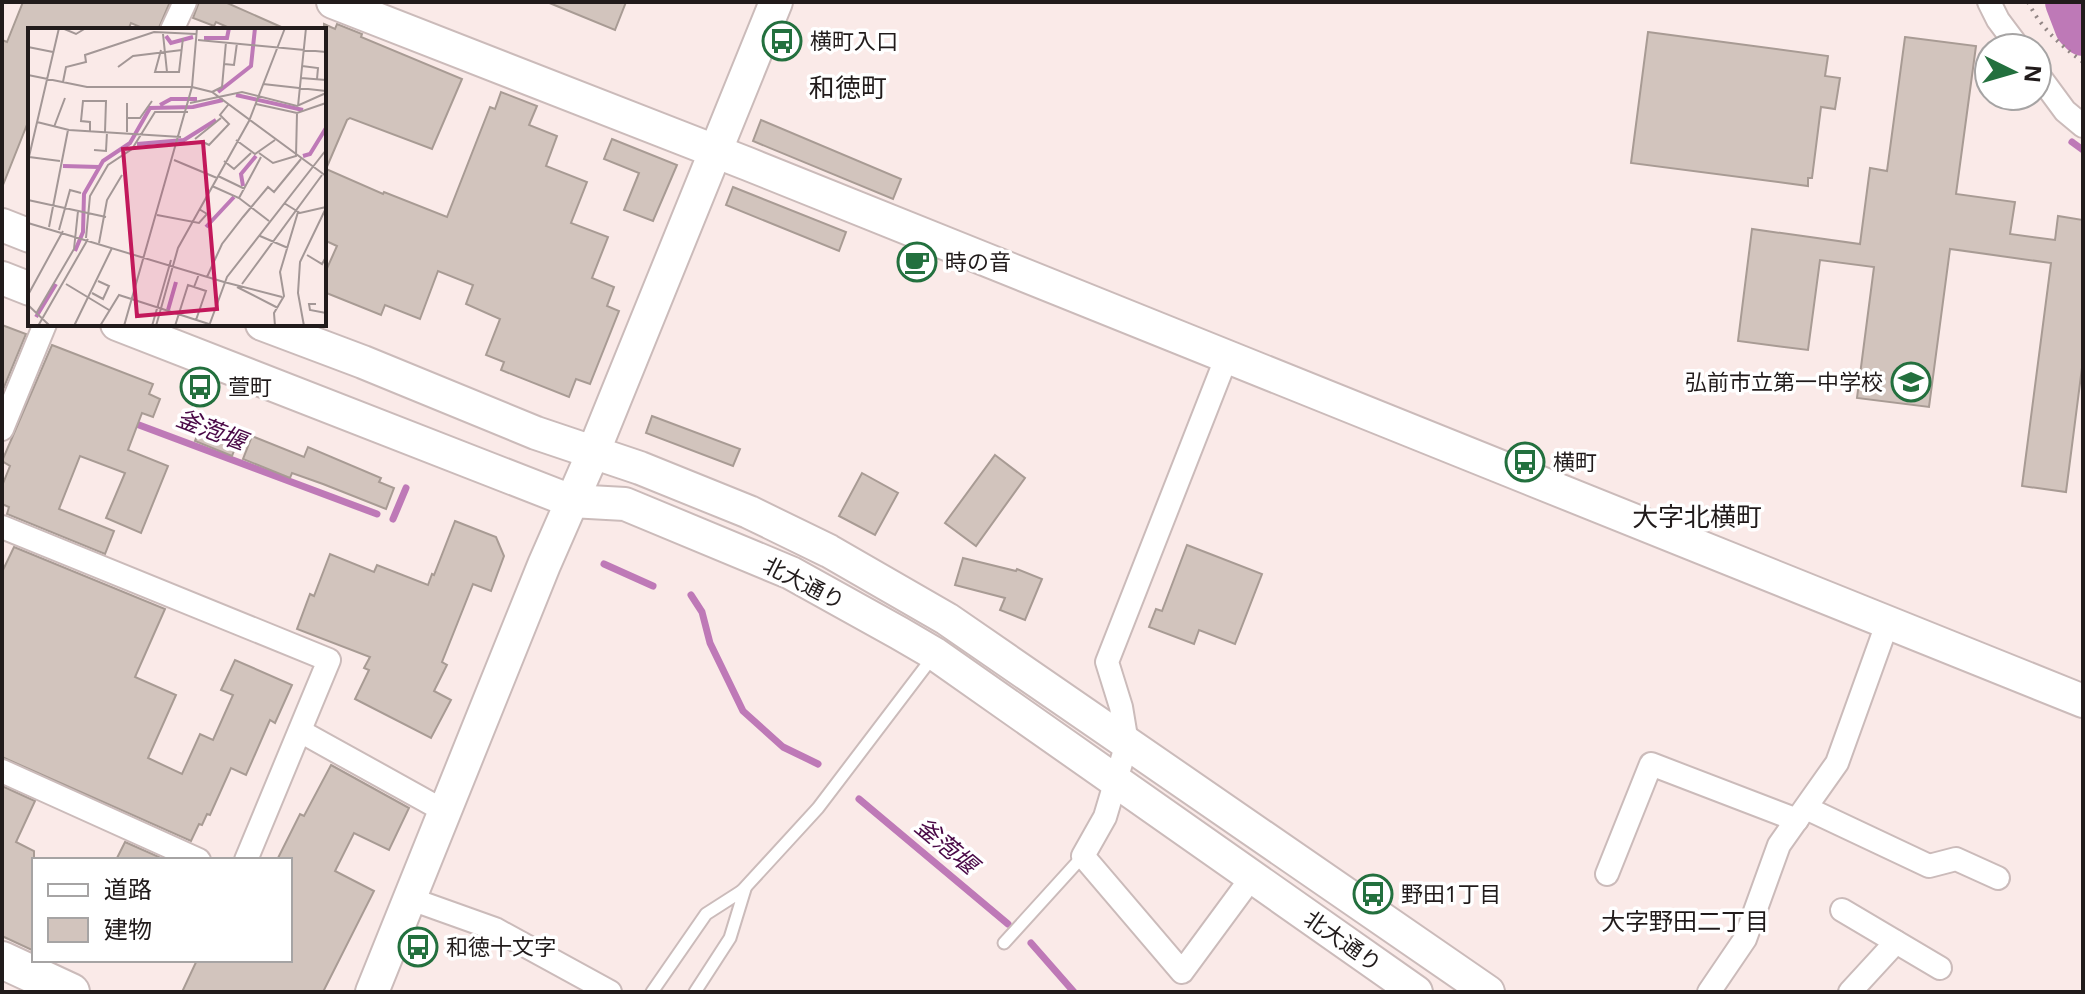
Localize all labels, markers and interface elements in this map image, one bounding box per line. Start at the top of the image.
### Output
bus stop icon: 横町入口 [761,20,803,62]
place label: 横町入口 [810,25,898,55]
inset map [28,28,326,326]
north arrow [1973,32,2053,112]
text: N [2018,64,2050,84]
district label: 和徳町 [809,69,887,105]
cafe icon: 時の音 [896,241,938,283]
place label: 時の音 [945,246,1011,276]
school or university icon: 弘前市立第一中学校 [1890,361,1932,403]
bus stop icon: 萱町 [179,366,221,408]
place label: 弘前市立第一中学校 [1685,366,1883,396]
place label: 萱町 [228,371,272,401]
water label: 釜萢堰 [172,400,255,458]
bus stop icon: 横町 [1504,441,1546,483]
place label: 横町 [1553,446,1597,476]
district label: 大字北横町 [1632,498,1762,534]
street label: 北大通り [758,549,850,615]
water label: 釜萢堰 [909,809,988,883]
legend [32,858,292,962]
text: 道路 [104,872,152,905]
bus stop icon: 野田1丁目 [1352,873,1394,915]
place label: 野田1丁目 [1401,878,1502,908]
street label: 北大通り [1299,903,1388,978]
district label: 大字野田二丁目 [1601,904,1769,937]
text: 建物 [104,912,152,945]
bus stop icon: 和徳十文字 [397,926,439,968]
place label: 和徳十文字 [446,931,556,961]

